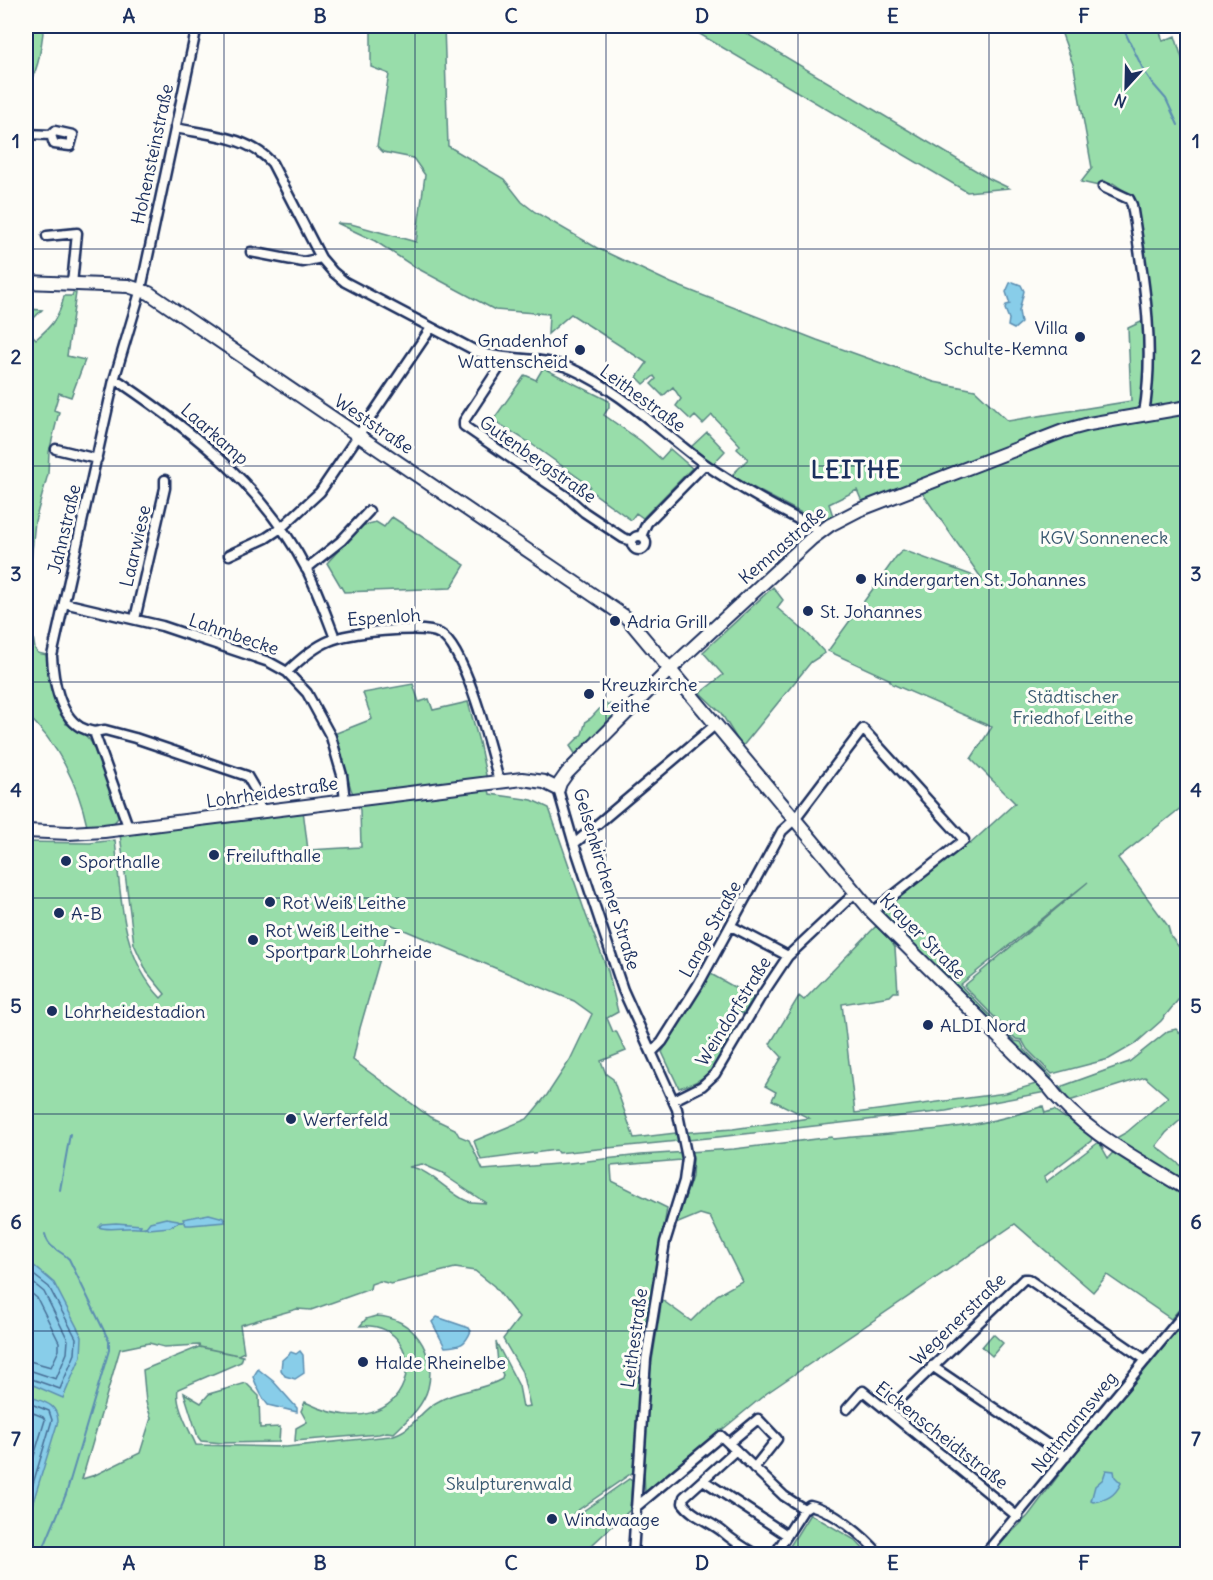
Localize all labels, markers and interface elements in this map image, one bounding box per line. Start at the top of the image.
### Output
text: A [123,3,136,28]
text: B [313,3,327,28]
text: C [504,3,518,28]
text: D [695,3,709,28]
text: E [887,3,899,28]
text: F [1078,3,1090,28]
north arrow [1096,57,1156,117]
street label: Hohensteinstraße [126,82,178,226]
text: N [1112,90,1129,112]
text: 1 [12,128,20,153]
text: 1 [1192,128,1200,153]
place label: Villa Schulte-Kemna [944,316,1068,360]
place label: Gnadenhof Wattenscheid [458,329,569,373]
marker: Villa Schulte-Kemna [1073,330,1087,344]
marker: Gnadenhof Wattenscheid [573,343,587,357]
text: 2 [11,344,22,369]
text: 2 [1191,344,1202,369]
street label: Leithestraße [596,359,690,437]
street label: Weststraße [330,389,418,459]
street label: Laarkamp [176,398,254,470]
street label: Gutenbergstraße [475,410,601,508]
district label: LEITHE [811,454,901,484]
street label: Jahnstraße [43,482,85,576]
street label: Kemnastraße [734,501,830,589]
street label: Laarwiese [114,503,156,589]
park label: KGV Sonneneck [1040,526,1168,549]
text: 3 [10,561,22,586]
text: 3 [1190,561,1202,586]
place label: Kindergarten St. Johannes [873,568,1086,591]
marker: Kindergarten St. Johannes [854,572,868,586]
place label: St. Johannes [820,600,922,623]
street label: Espenloh [346,603,422,631]
marker: St. Johannes [801,604,815,618]
street label: Lahmbecke [186,608,282,660]
place label: Adria Grill [627,610,708,633]
marker: Adria Grill [608,614,622,628]
place label: Kreuzkirche Leithe [601,673,697,717]
park label: Städtischer Friedhof Leithe [1013,685,1133,729]
marker: Kreuzkirche Leithe [582,687,596,701]
street label: Lohrheidestraße [205,771,339,813]
text: 4 [10,777,22,802]
text: 4 [1190,777,1202,802]
street label: Gelsenkirchener Straße [568,785,646,973]
place label: Freilufthalle [226,844,321,867]
marker: Freilufthalle [207,848,221,862]
place label: Sporthalle [78,850,160,873]
marker: Sporthalle [59,854,73,868]
street label: Lange Straße [674,877,746,981]
street label: Krayer Straße [875,888,971,984]
place label: Rot Weiß Leithe [282,891,406,914]
marker: Rot Weiß Leithe [263,895,277,909]
place label: A-B [71,902,102,925]
marker: A-B [52,906,66,920]
place label: Rot Weiß Leithe - Sportpark Lohrheide [265,919,432,963]
marker: Rot Weiß Leithe - Sportpark Lohrheide [246,933,260,947]
street label: Weindorfstraße [690,952,776,1070]
text: 5 [10,993,22,1018]
text: 5 [1190,993,1202,1018]
place label: Lohrheidestadion [64,1000,205,1023]
marker: Lohrheidestadion [45,1004,59,1018]
place label: ALDI Nord [940,1014,1026,1037]
marker: ALDI Nord [921,1018,935,1032]
place label: Werferfeld [303,1108,388,1131]
marker: Werferfeld [284,1112,298,1126]
text: 6 [10,1209,22,1234]
text: 6 [1190,1209,1202,1234]
street label: Wegenerstraße [905,1268,1011,1370]
street label: Leithestraße [616,1287,652,1389]
place label: Halde Rheinelbe [375,1351,506,1374]
marker: Halde Rheinelbe [356,1355,370,1369]
street label: Nattmannsweg [1026,1367,1122,1477]
street label: Eickenscheidtstraße [871,1376,1013,1494]
text: 7 [11,1426,21,1451]
text: 7 [1191,1426,1201,1451]
park label: Skulpturenwald [446,1472,573,1495]
place label: Windwaage [564,1508,660,1531]
marker: Windwaage [545,1512,559,1526]
text: A [123,1550,136,1575]
text: B [313,1550,327,1575]
text: C [504,1550,518,1575]
text: D [695,1550,709,1575]
text: E [887,1550,899,1575]
text: F [1078,1550,1090,1575]

